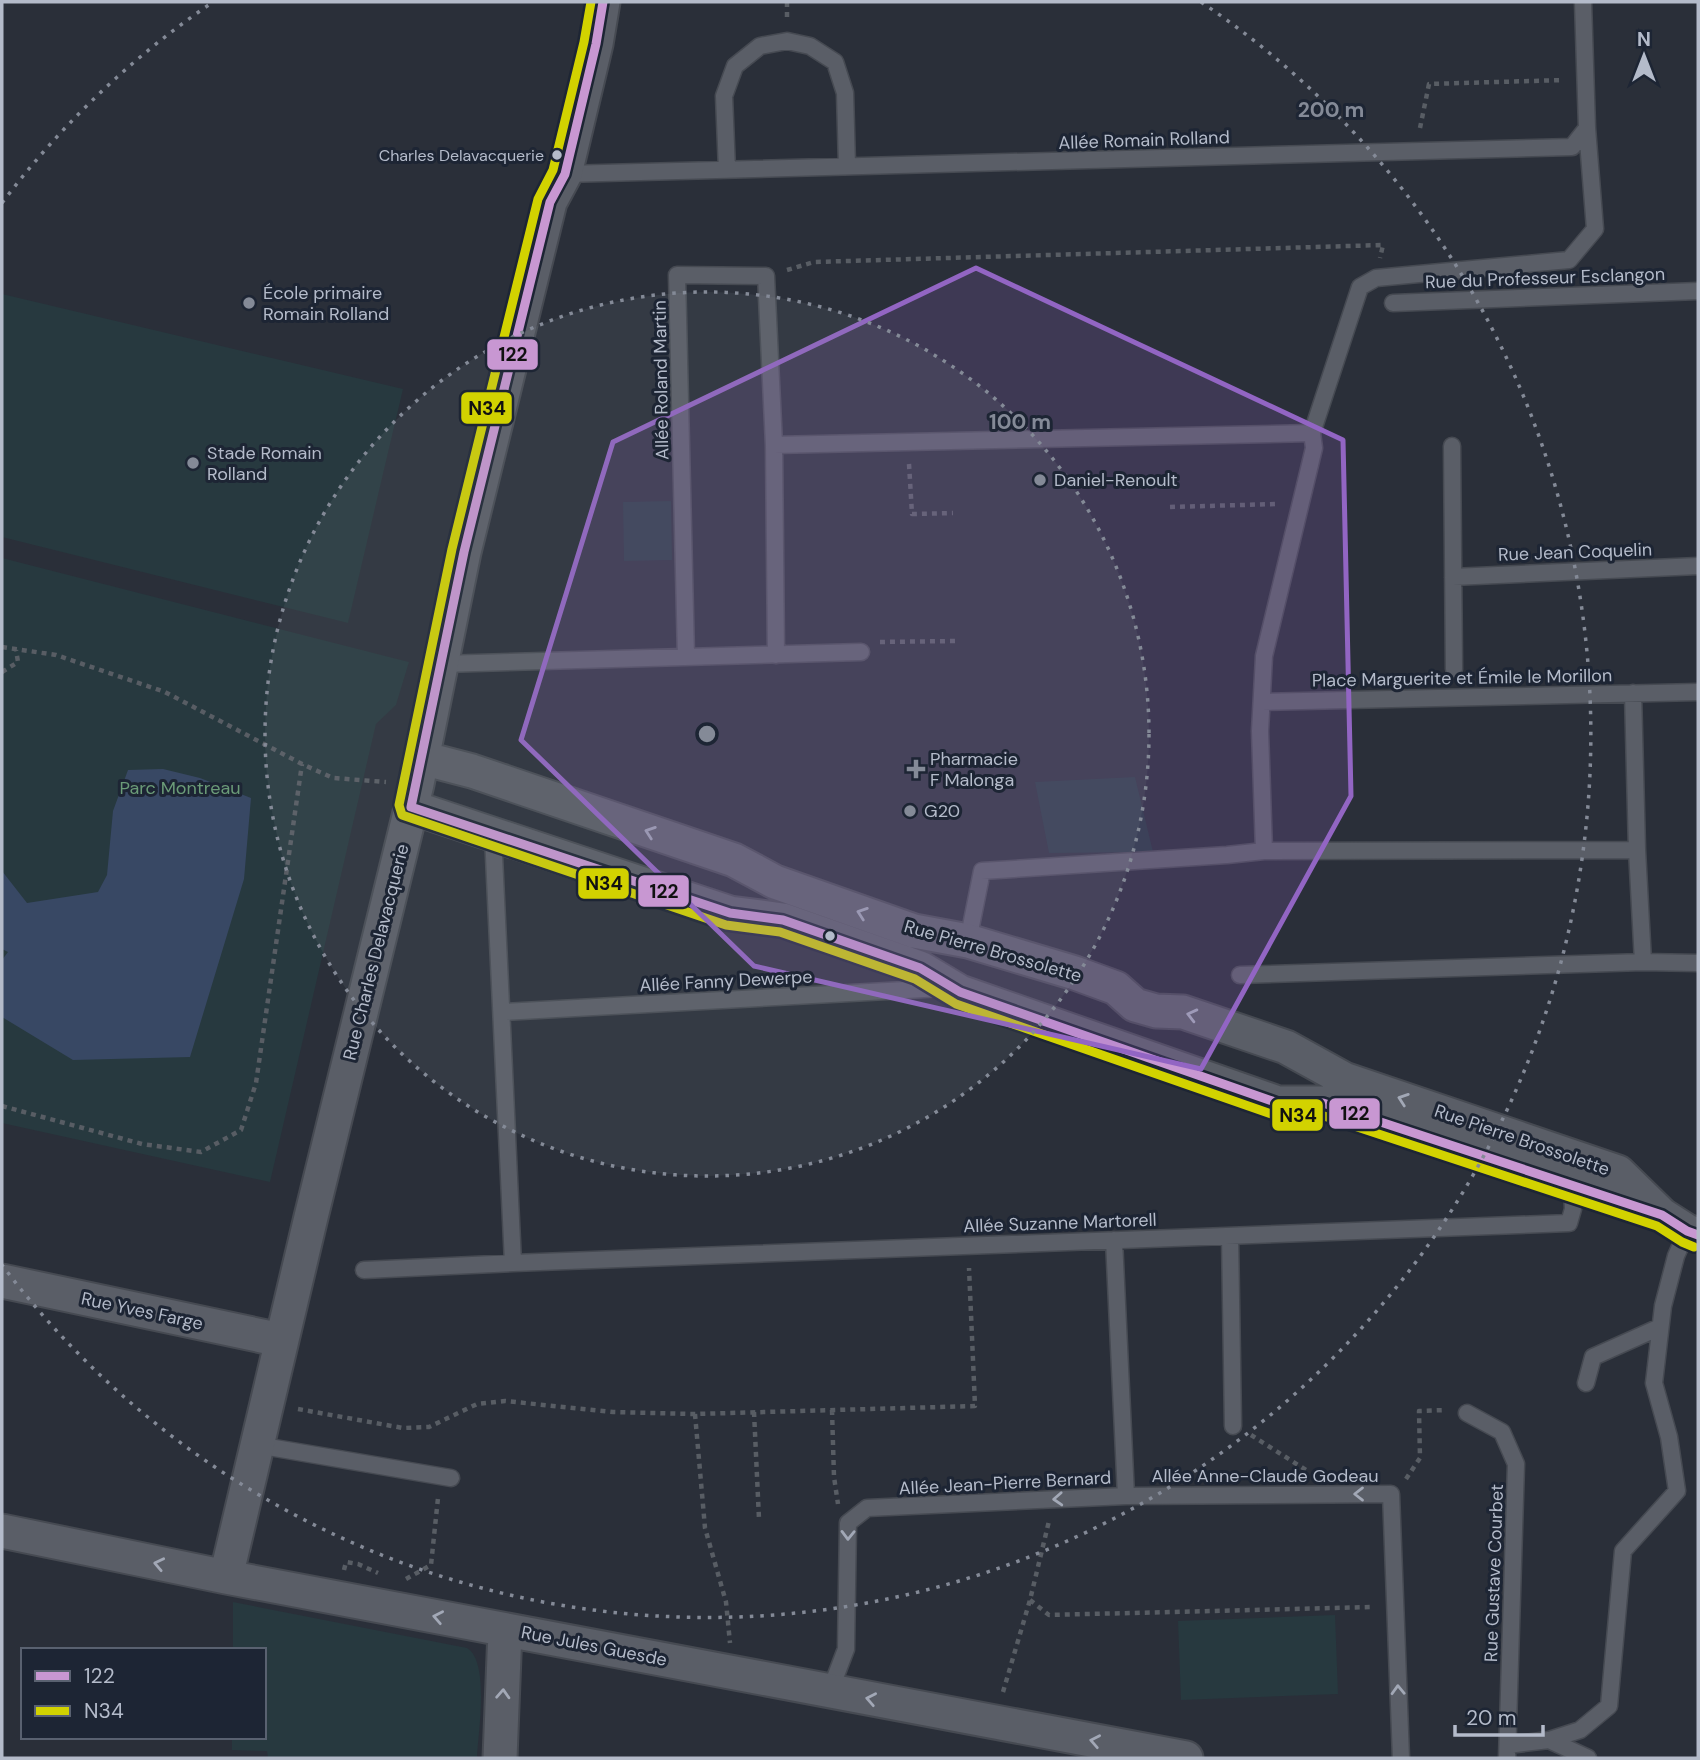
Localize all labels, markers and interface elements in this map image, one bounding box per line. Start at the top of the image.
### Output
north arrow [1609,21,1679,91]
text: N [1637,27,1651,52]
text: 200 m [1298,96,1364,124]
street label: Allée Romain Rolland [1058,125,1230,155]
place label: Charles Delavacquerie [379,145,544,166]
marker: Charles Delavacquerie [550,148,564,162]
street label: Rue du Professeur Esclangon [1425,262,1665,294]
place label: École primaire Romain Rolland [263,281,389,326]
marker: École primaire Romain Rolland [241,295,257,311]
street label: Allée Roland Martin [648,300,674,460]
line badge: 122 [486,338,539,371]
text: 122 [499,342,527,367]
line badge: N34 [460,391,513,425]
text: N34 [468,396,506,421]
text: 100 m [989,408,1051,436]
place label: Stade Romain Rolland [207,441,322,486]
marker: Stade Romain Rolland [185,455,201,471]
place label: Daniel-Renoult [1054,468,1178,492]
marker: Daniel-Renoult [1032,472,1048,488]
street label: Rue Jean Coquelin [1498,537,1652,567]
street label: Place Marguerite et Émile le Morillon [1312,663,1612,693]
centre of rings [695,722,719,746]
place label: Pharmacie F Malonga [930,747,1018,792]
marker: Pharmacie F Malonga [908,761,924,777]
park label: Parc Montreau [119,776,241,800]
place label: G20 [924,799,960,823]
marker: G20 [902,803,918,819]
one-way arrow [644,826,656,840]
street label: Rue Charles Delavacquerie [338,841,414,1063]
line badge: N34 [577,867,630,900]
text: N34 [585,871,623,896]
line badge: 122 [637,874,690,908]
text: 122 [650,879,678,904]
one-way arrow [856,907,868,921]
street label: Rue Pierre Brossolette [901,914,1085,988]
unlabelled marker [823,929,837,943]
street label: Allée Fanny Dewerpe [639,964,813,998]
one-way arrow [1186,1009,1198,1023]
one-way arrow [1397,1093,1409,1107]
line badge: 122 [1328,1097,1381,1130]
line badge: N34 [1271,1098,1324,1132]
street label: Rue Pierre Brossolette [1431,1099,1613,1181]
text: 122 [1341,1101,1369,1126]
text: N34 [1279,1103,1317,1128]
street label: Allée Suzanne Martorell [963,1208,1157,1238]
street label: Rue Yves Farge [79,1286,205,1336]
street label: Allée Anne-Claude Godeau [1151,1464,1379,1488]
street label: Allée Jean-Pierre Bernard [898,1465,1112,1501]
street label: Rue Gustave Courbet [1479,1484,1509,1662]
one-way arrow [1353,1487,1364,1502]
one-way arrow [1052,1492,1063,1507]
one-way arrow [840,1530,856,1541]
one-way arrow [153,1557,165,1572]
one-way arrow [432,1611,444,1626]
street label: Rue Jules Guesde [519,1620,669,1672]
legend [21,1648,266,1739]
text: 122 [84,1662,115,1690]
one-way arrow [1391,1684,1406,1695]
one-way arrow [496,1688,511,1699]
one-way arrow [865,1692,877,1707]
scale bar [1455,1694,1542,1738]
text: N34 [84,1697,124,1725]
text: 20 m [1466,1704,1517,1732]
one-way arrow [1089,1734,1101,1749]

